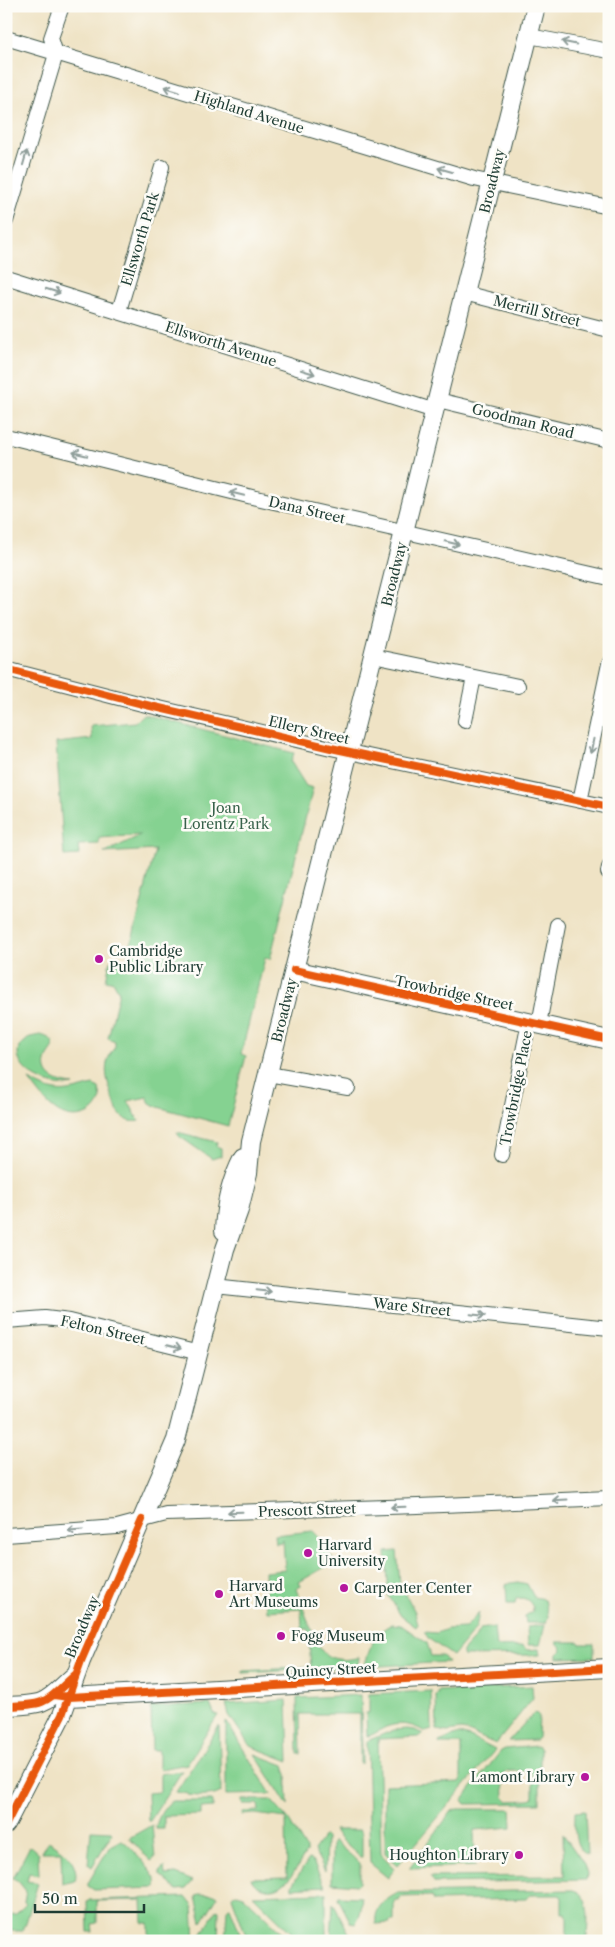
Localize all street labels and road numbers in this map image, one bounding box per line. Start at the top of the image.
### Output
street label: Highland Avenue [192,87,306,137]
street label: Broadway [475,147,509,215]
street label: Ellsworth Park [117,189,163,288]
street label: Merrill Street [491,291,583,331]
street label: Ellsworth Avenue [163,317,279,371]
street label: Goodman Road [470,400,576,442]
street label: Dana Street [267,492,347,528]
street label: Broadway [377,540,411,608]
street label: Ellery Street [267,712,351,748]
street label: Trowbridge Street [393,972,515,1014]
street label: Broadway [267,976,301,1044]
street label: Trowbridge Place [496,1029,536,1147]
street label: Ware Street [371,1294,452,1320]
street label: Felton Street [59,1312,147,1348]
street label: Prescott Street [258,1499,356,1521]
street label: Broadway [61,1593,103,1661]
street label: Quincy Street [285,1659,377,1681]

